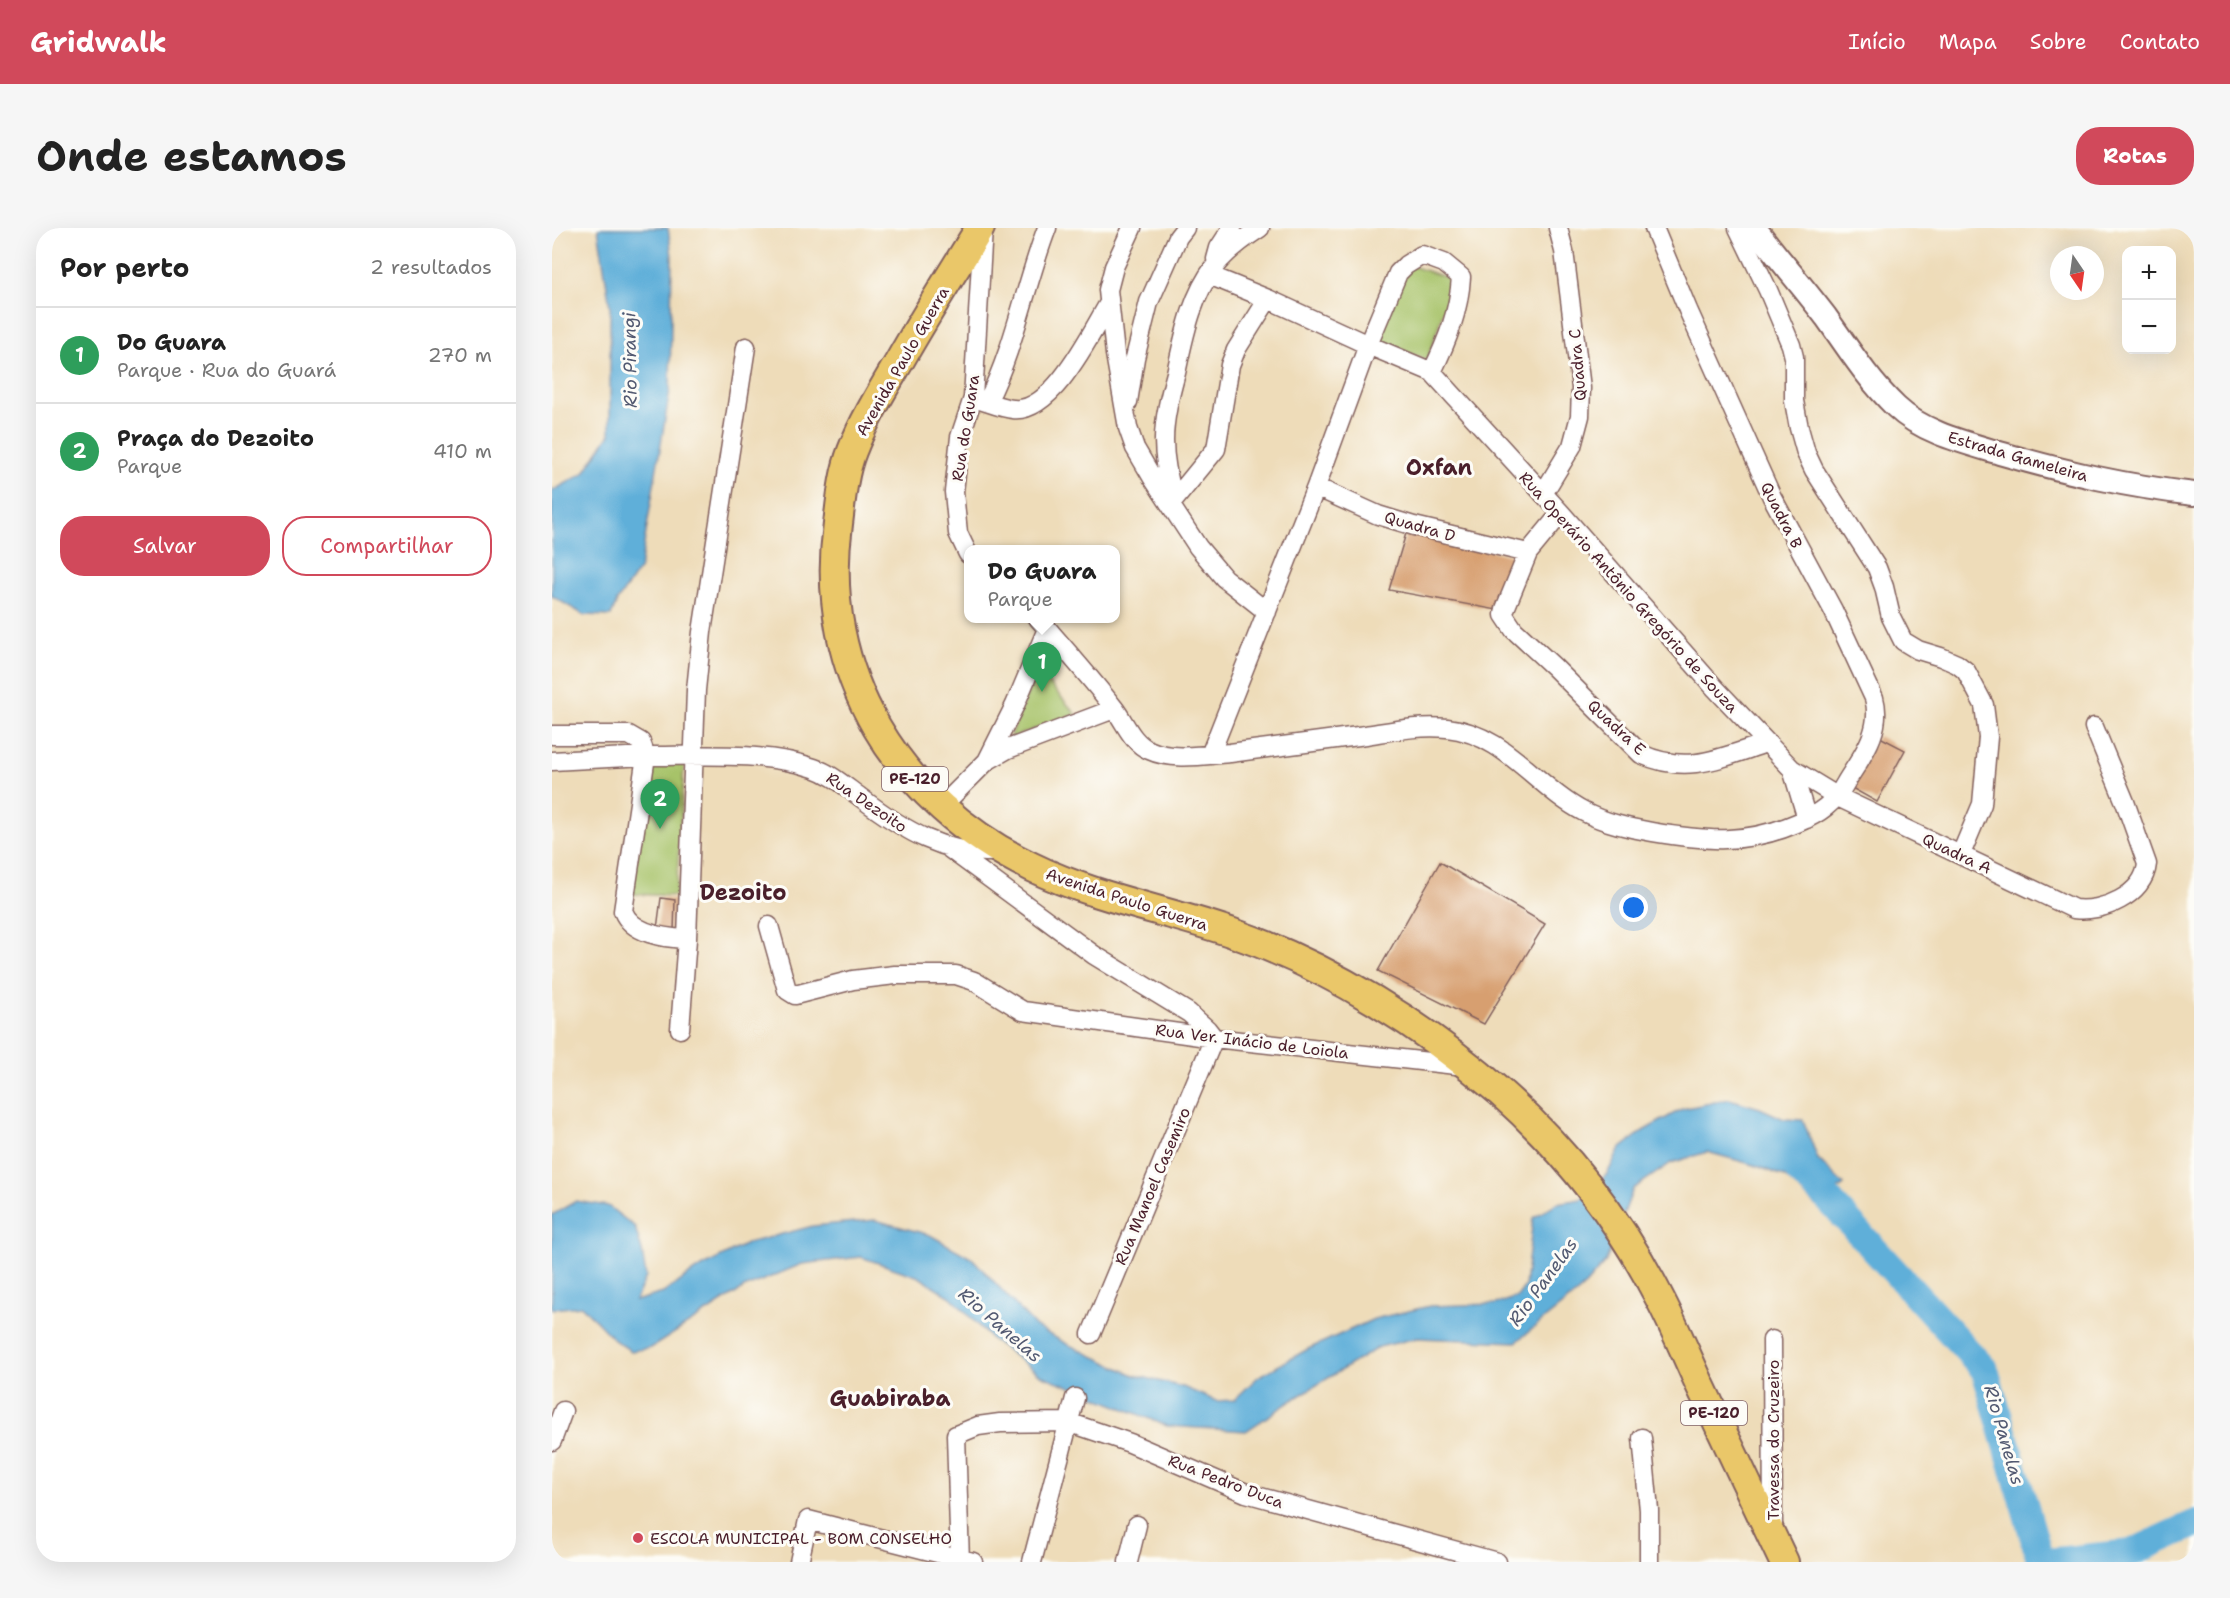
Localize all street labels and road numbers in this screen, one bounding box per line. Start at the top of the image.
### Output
street label: Avenida Paulo Guerra [851,283,954,440]
street label: Quadra C [1564,328,1591,402]
street label: Rua do Guara [947,373,984,483]
street label: Estrada Gameleira [1945,426,2090,487]
street label: Rua Operário Antônio Gregório de Souza [1515,467,1743,717]
street label: Quadra B [1756,478,1807,552]
street label: Quadra D [1382,506,1458,547]
street label: Quadra E [1583,695,1650,760]
road number: PE-120 [882,767,948,791]
street label: Rua Dezoito [822,768,911,837]
street label: Quadra A [1919,828,1995,879]
street label: Avenida Paulo Guerra [1043,863,1210,936]
street label: Rua Ver. Inácio de Loiola [1154,1019,1350,1064]
street label: Rua Manoel Casemiro [1110,1104,1195,1268]
street label: Travessa do Cruzeiro [1763,1359,1784,1521]
road number: PE-120 [1681,1401,1747,1425]
street label: Rua Pedro Duca [1165,1450,1287,1513]

